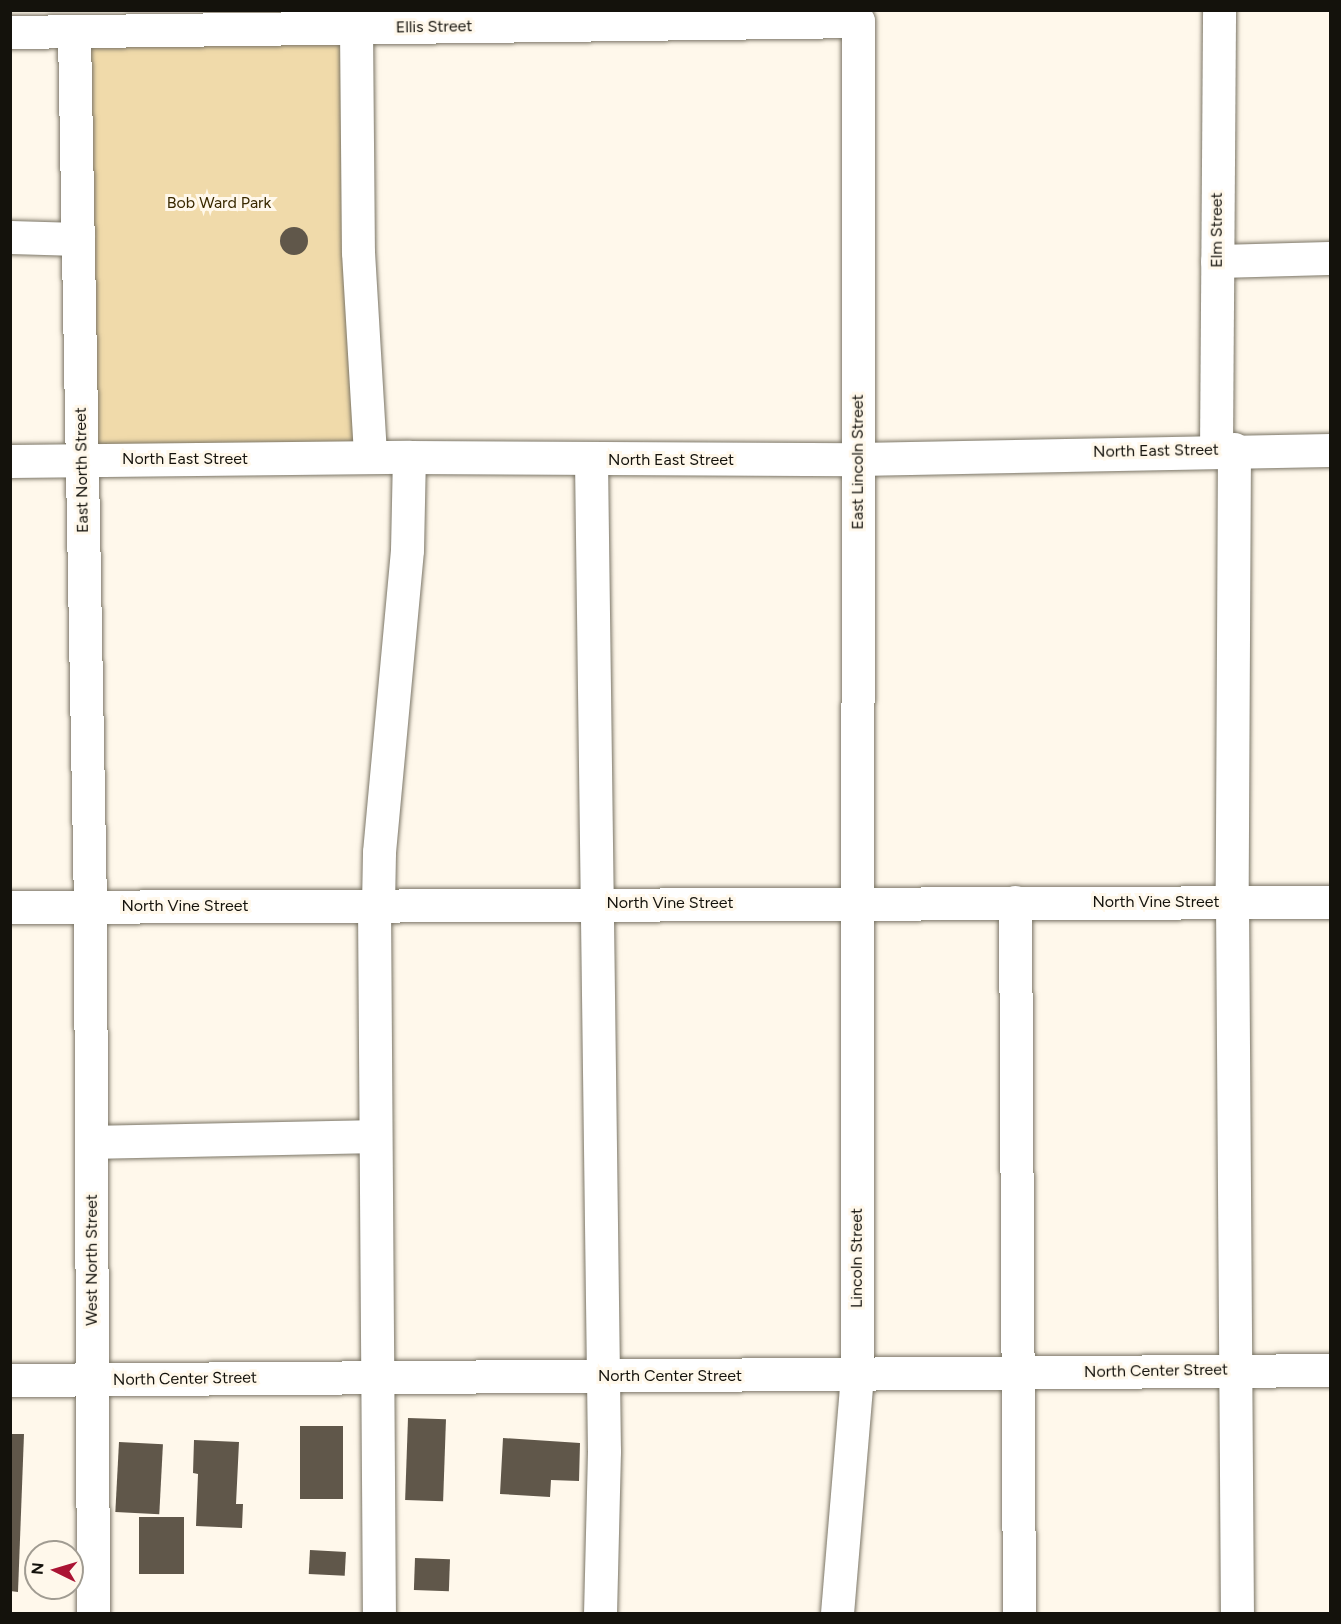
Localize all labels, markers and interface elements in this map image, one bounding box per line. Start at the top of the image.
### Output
street label: Ellis Street [396,17,472,37]
street label: Elm Street [1207,192,1227,268]
park label: Bob Ward Park [167,193,271,213]
street label: East Lincoln Street [848,394,868,530]
street label: East North Street [71,407,93,533]
street label: North East Street [1093,440,1219,462]
street label: North East Street [122,449,248,469]
street label: North East Street [608,450,734,470]
street label: North Vine Street [1092,892,1220,912]
street label: North Vine Street [606,893,734,913]
street label: North Vine Street [121,896,249,916]
street label: West North Street [82,1194,102,1326]
street label: Lincoln Street [847,1208,867,1308]
street label: North Center Street [1084,1360,1228,1382]
street label: North Center Street [598,1366,742,1386]
street label: North Center Street [113,1368,257,1390]
north arrow [24,1540,84,1600]
text: N [28,1562,48,1576]

